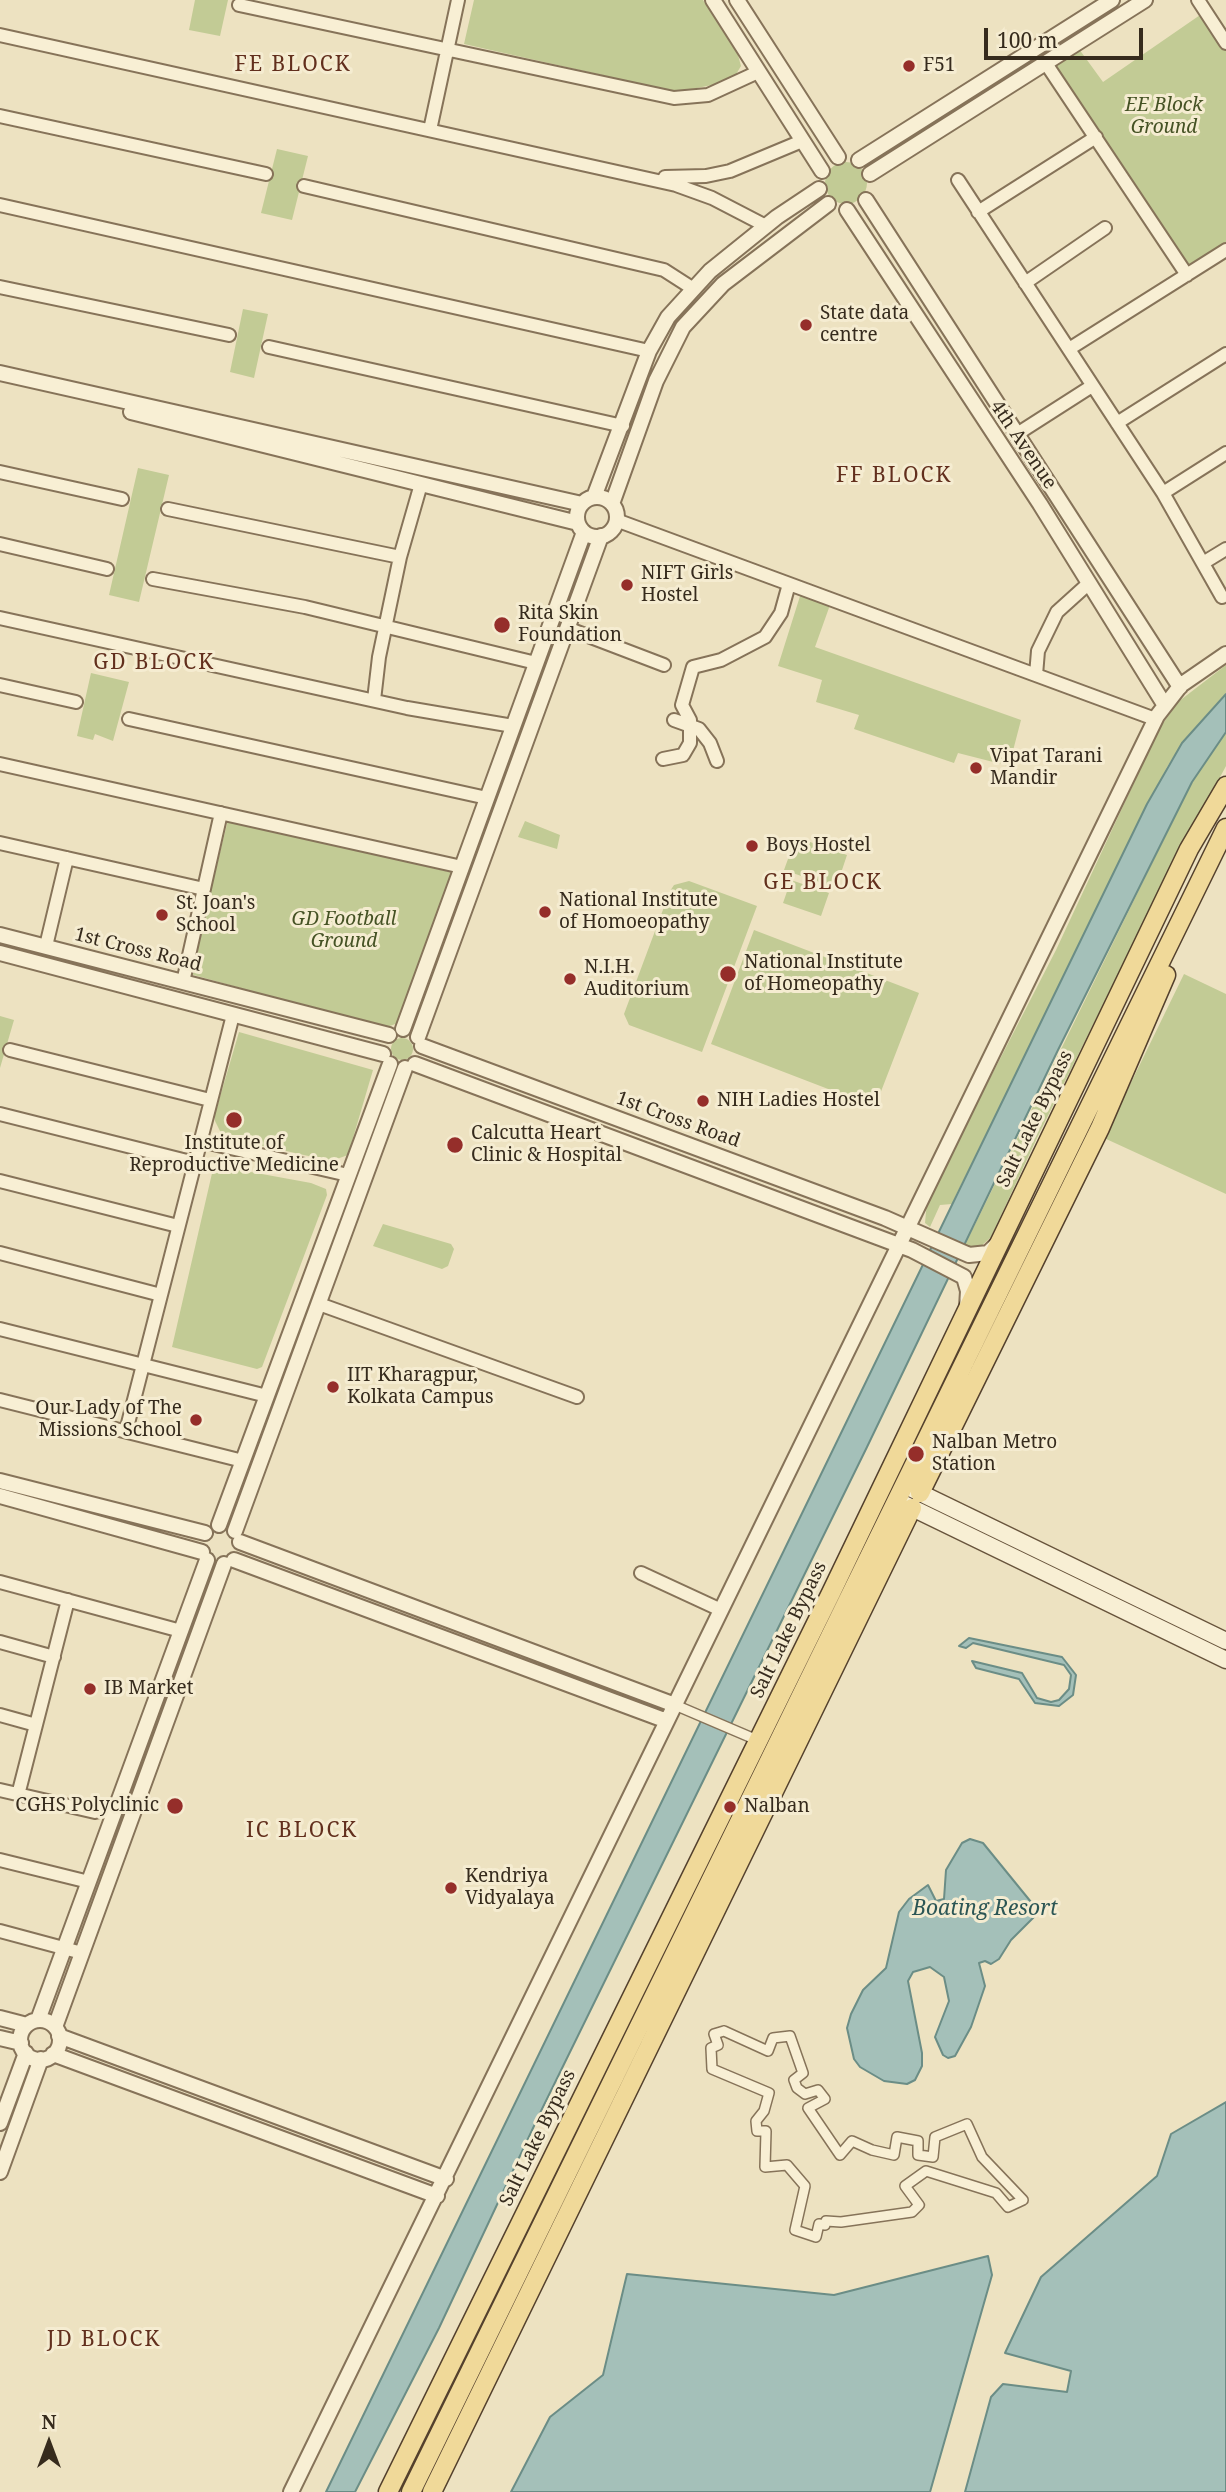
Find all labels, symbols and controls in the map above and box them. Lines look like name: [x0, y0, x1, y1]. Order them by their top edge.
scale bar: [988, 14, 1147, 58]
text: 100 m: [997, 26, 1058, 54]
district label: FE BLOCK: [236, 52, 350, 78]
place label: F51: [923, 55, 955, 77]
marker: F51: [901, 58, 917, 74]
park label: EE Block Ground: [1125, 95, 1203, 139]
place label: State data centre: [820, 303, 909, 347]
marker: State data centre: [798, 317, 814, 333]
street label: 4th Avenue: [985, 396, 1061, 494]
district label: FF BLOCK: [837, 463, 951, 489]
place label: NIFT Girls Hostel: [641, 563, 733, 607]
marker: NIFT Girls Hostel: [619, 577, 635, 593]
place label: Rita Skin Foundation: [518, 603, 622, 647]
marker: Rita Skin Foundation: [492, 615, 512, 635]
district label: GD BLOCK: [94, 650, 214, 676]
place label: Vipat Tarani Mandir: [990, 746, 1102, 790]
marker: Vipat Tarani Mandir: [968, 760, 984, 776]
place label: Boys Hostel: [766, 835, 871, 857]
marker: Boys Hostel: [744, 838, 760, 854]
district label: GE BLOCK: [764, 870, 882, 896]
place label: National Institute of Homoeopathy: [559, 890, 718, 934]
place label: St. Joan's School: [176, 893, 255, 937]
marker: National Institute of Homoeopathy: [537, 904, 553, 920]
marker: St. Joan's School: [154, 907, 170, 923]
park label: GD Football Ground: [292, 909, 396, 953]
street label: 1st Cross Road: [72, 923, 204, 977]
place label: National Institute of Homeopathy: [744, 952, 903, 996]
place label: N.I.H. Auditorium: [584, 957, 690, 1001]
marker: National Institute of Homeopathy: [718, 964, 738, 984]
marker: N.I.H. Auditorium: [562, 971, 578, 987]
street label: Salt Lake Bypass: [992, 1047, 1078, 1191]
street label: 1st Cross Road: [613, 1087, 743, 1153]
place label: NIH Ladies Hostel: [717, 1090, 880, 1112]
marker: NIH Ladies Hostel: [695, 1093, 711, 1109]
marker: Institute of Reproductive Medicine: [224, 1110, 244, 1130]
place label: Calcutta Heart Clinic & Hospital: [471, 1123, 622, 1167]
place label: Institute of Reproductive Medicine: [129, 1133, 339, 1177]
marker: Calcutta Heart Clinic & Hospital: [445, 1135, 465, 1155]
place label: IIT Kharagpur, Kolkata Campus: [347, 1365, 494, 1409]
marker: IIT Kharagpur, Kolkata Campus: [325, 1379, 341, 1395]
place label: Our Lady of The Missions School: [35, 1398, 182, 1442]
marker: Our Lady of The Missions School: [188, 1412, 204, 1428]
place label: Nalban Metro Station: [932, 1432, 1057, 1476]
marker: Nalban Metro Station: [906, 1444, 926, 1464]
street label: Salt Lake Bypass: [746, 1558, 832, 1702]
place label: IB Market: [104, 1678, 193, 1700]
marker: IB Market: [82, 1681, 98, 1697]
place label: CGHS Polyclinic: [15, 1795, 159, 1817]
marker: CGHS Polyclinic: [165, 1796, 185, 1816]
place label: Nalban: [744, 1796, 810, 1818]
marker: Nalban: [722, 1799, 738, 1815]
district label: IC BLOCK: [247, 1818, 357, 1844]
place label: Kendriya Vidyalaya: [465, 1866, 555, 1910]
marker: Kendriya Vidyalaya: [443, 1880, 459, 1896]
water label: Boating Resort: [912, 1896, 1058, 1922]
street label: Salt Lake Bypass: [495, 2066, 581, 2210]
district label: JD BLOCK: [48, 2327, 160, 2353]
north arrow: [14, 2408, 84, 2478]
text: N: [42, 2409, 56, 2435]

